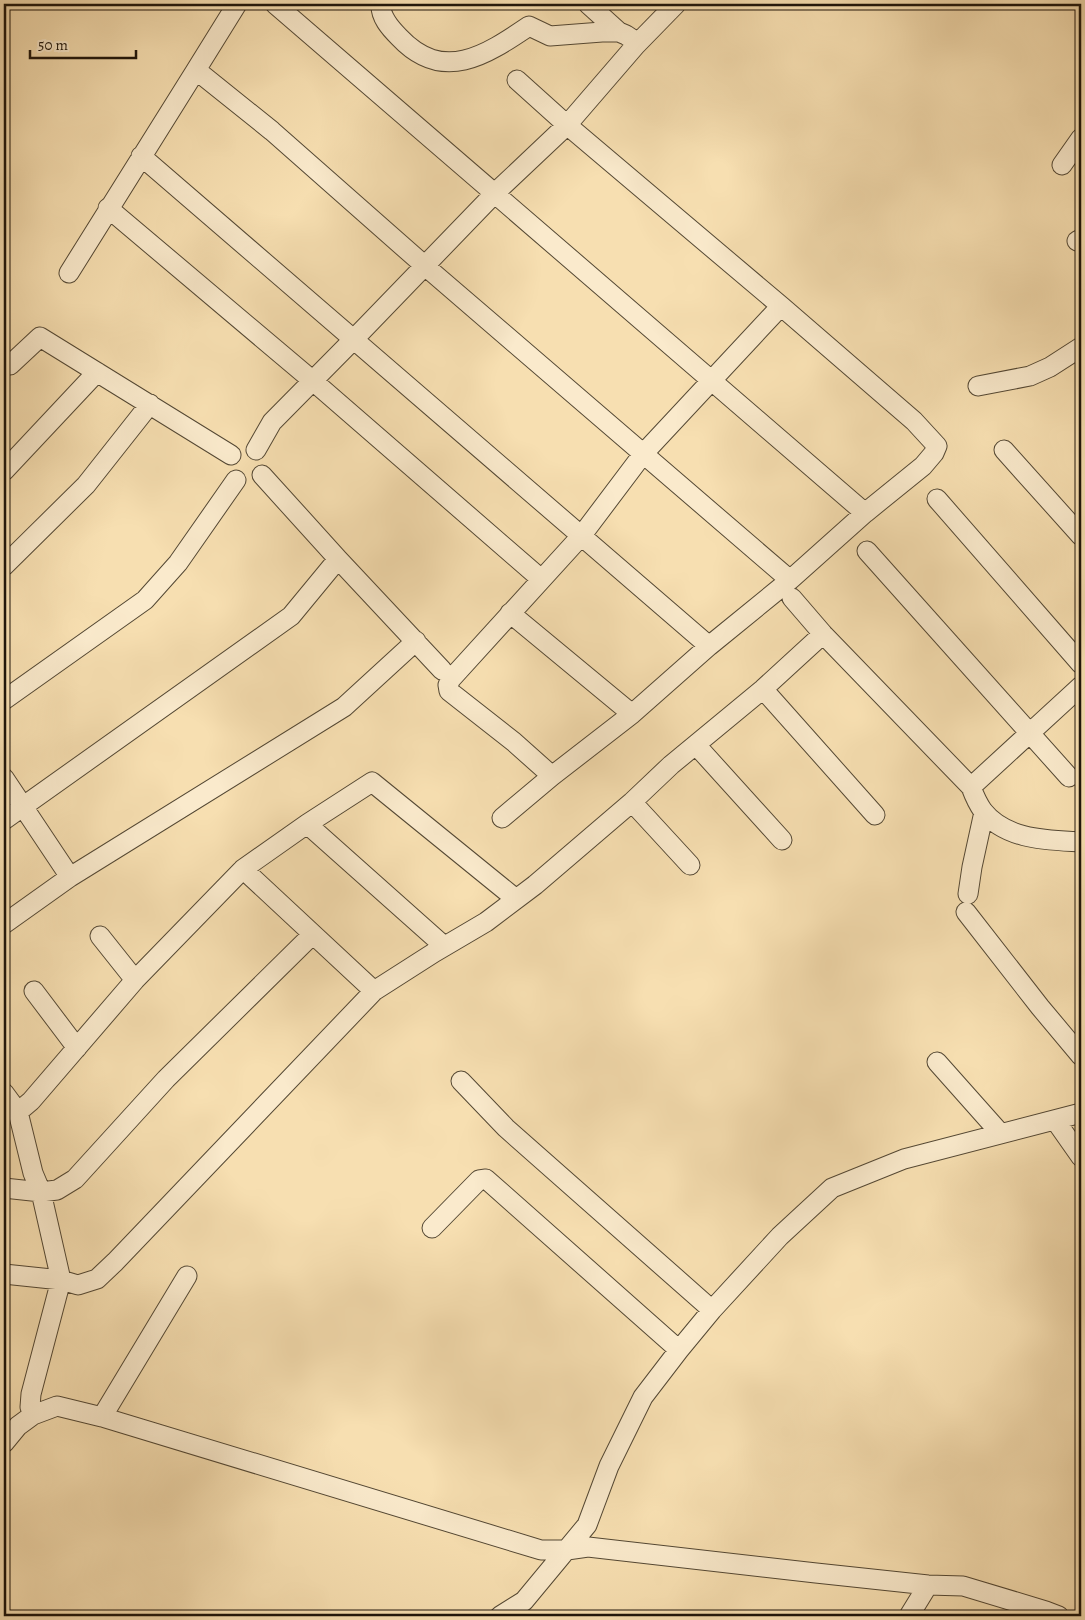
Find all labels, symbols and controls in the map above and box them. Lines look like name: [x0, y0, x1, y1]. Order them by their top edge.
scale bar: [30, 28, 136, 60]
text: 50 m: [38, 35, 68, 55]

